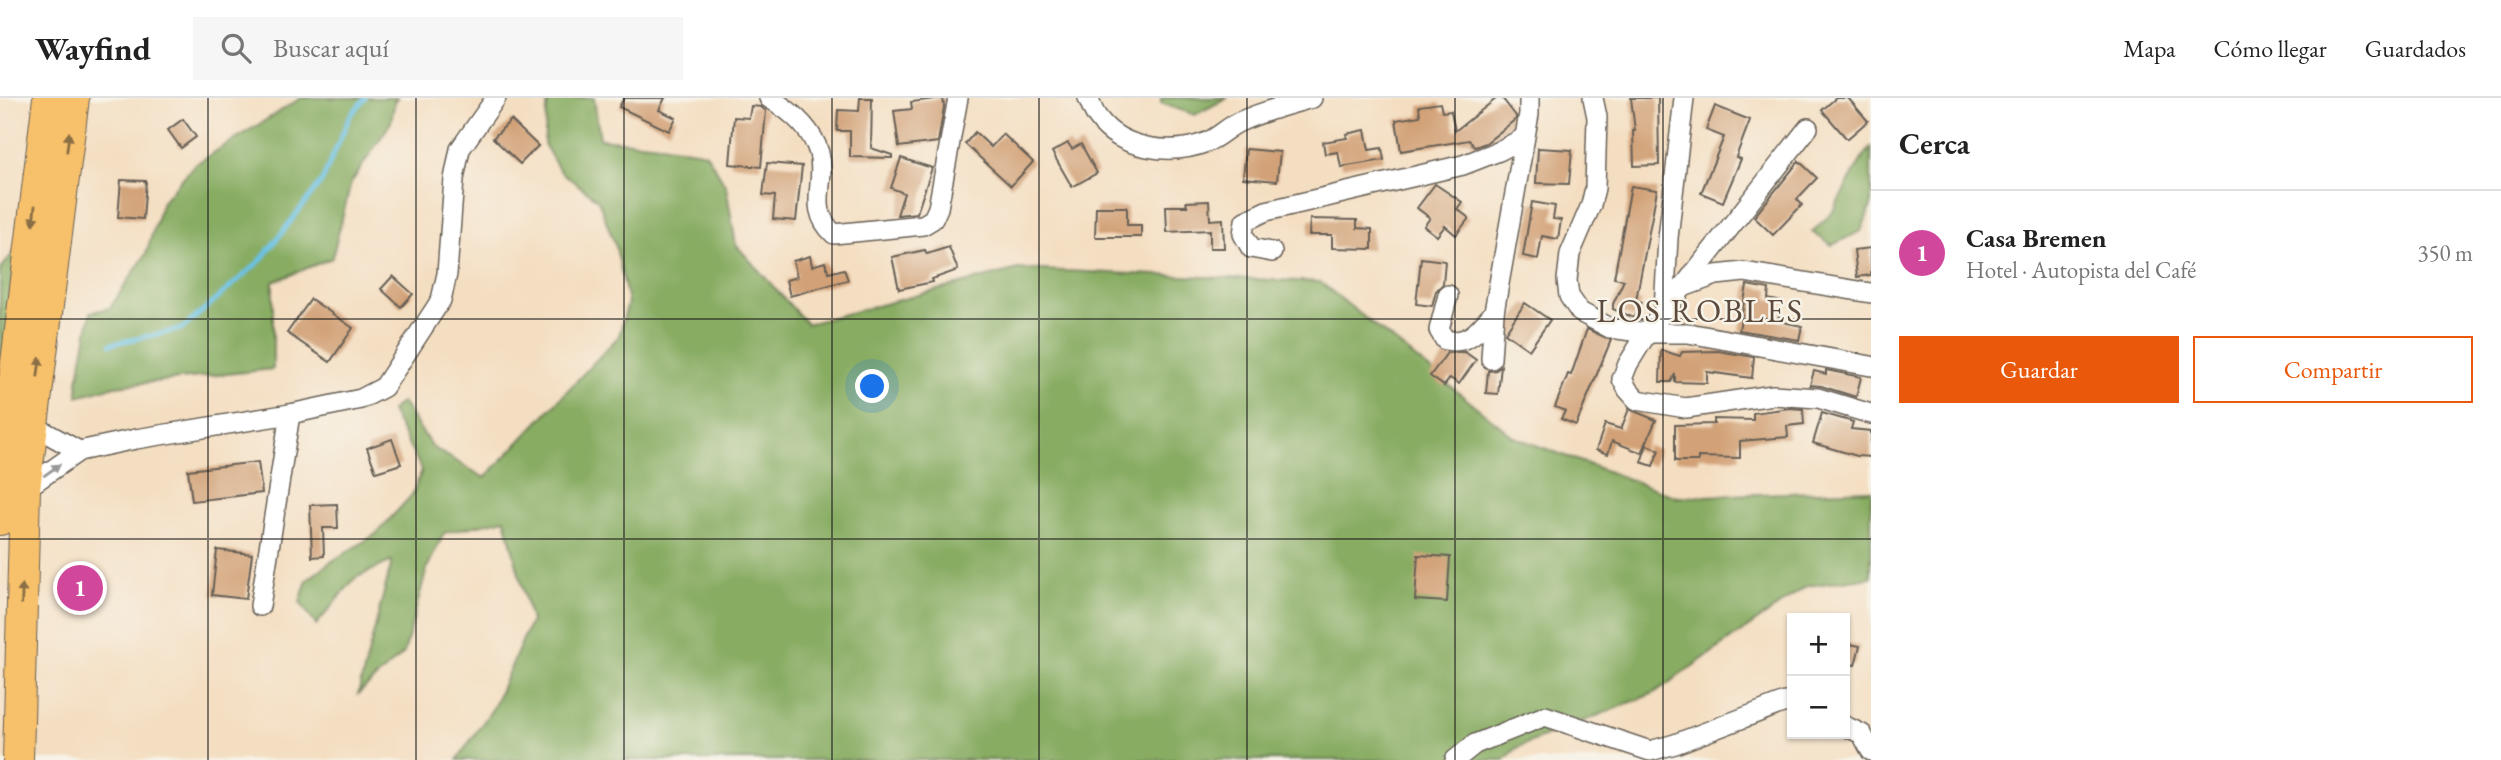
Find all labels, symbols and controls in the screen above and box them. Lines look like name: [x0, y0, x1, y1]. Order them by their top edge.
search box: [193, 17, 683, 80]
text: Wayfind: [35, 27, 151, 70]
icon: search: [217, 29, 255, 67]
text: Buscar aquí: [273, 31, 389, 65]
text: Mapa: [2123, 33, 2176, 64]
text: Cómo llegar: [2214, 33, 2327, 64]
text: Guardados: [2365, 33, 2466, 64]
text: Cerca: [1899, 124, 1970, 163]
one-way arrow: [63, 130, 74, 152]
one-way arrow: [29, 204, 40, 226]
text: Casa Bremen: [1966, 221, 2107, 255]
text: 1: [1916, 238, 1928, 268]
text: 350 m: [2417, 238, 2473, 268]
text: Hotel · Autopista del Café: [1966, 255, 2196, 285]
district label: LOS ROBLES: [1596, 289, 1804, 332]
button: Guardar: [1899, 336, 2179, 403]
button: Compartir: [2193, 336, 2473, 403]
one-way arrow: [34, 356, 45, 378]
your location: [855, 369, 889, 403]
one-way arrow: [43, 464, 61, 478]
pin: 1: [57, 562, 103, 614]
one-way arrow: [16, 583, 28, 605]
map controls: [1787, 613, 1850, 739]
button: +: [1787, 613, 1850, 676]
button: −: [1787, 676, 1850, 739]

